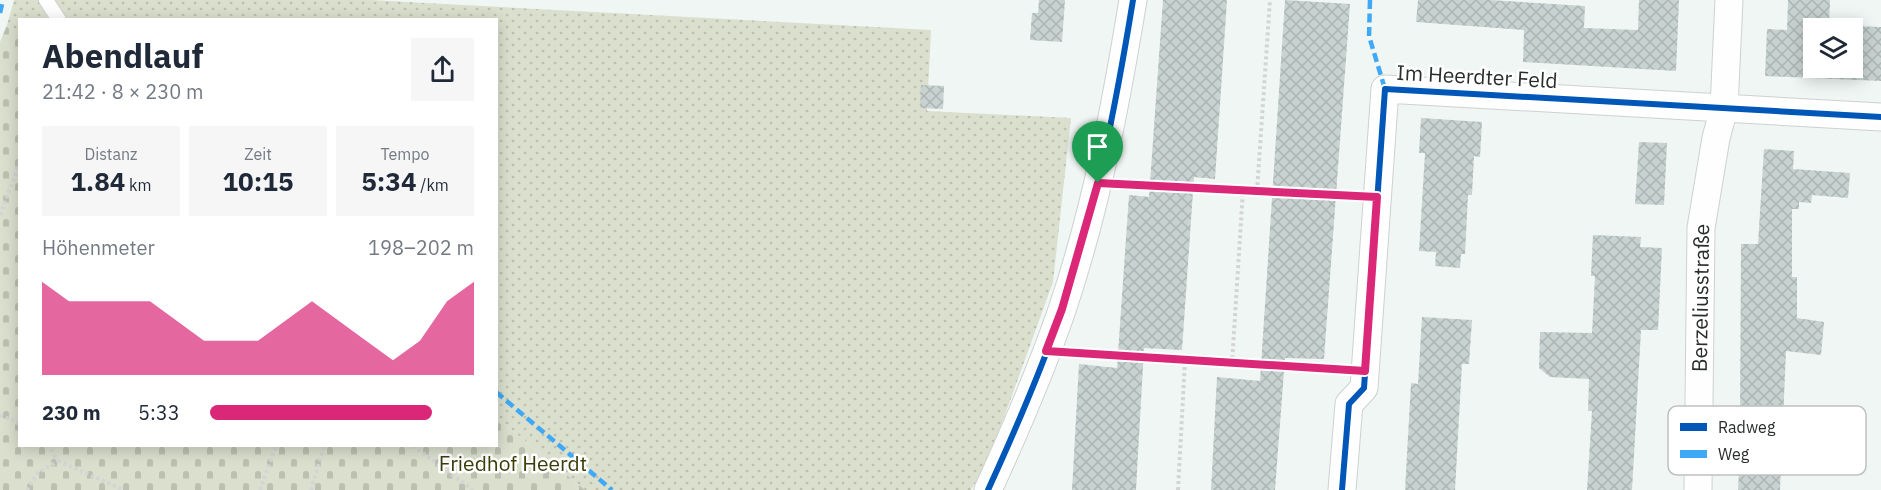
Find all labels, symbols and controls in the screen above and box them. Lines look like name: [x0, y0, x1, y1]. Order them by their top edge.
map controls: [1803, 18, 1863, 78]
button: layers: [1803, 18, 1863, 78]
text: Abendlauf: [42, 34, 203, 77]
button: share: [411, 38, 474, 101]
street label: Im Heerdter Feld: [1396, 58, 1558, 94]
text: 21:42 · 8 × 230 m: [42, 78, 203, 105]
pin: [1072, 121, 1123, 183]
icon: arrive: [1081, 130, 1114, 163]
text: Distanz: [84, 144, 138, 164]
text: Zeit: [244, 144, 272, 164]
text: Tempo: [380, 144, 430, 164]
text: 1.84: [70, 164, 125, 198]
text: 10:15: [223, 164, 293, 198]
text: 5:34: [361, 164, 417, 198]
text: km: [125, 175, 152, 195]
text: /km: [417, 175, 449, 195]
street label: Berzeliusstraße: [1685, 224, 1715, 372]
text: Höhenmeter: [42, 234, 155, 261]
text: 198–202 m: [368, 234, 474, 261]
text: 230 m: [42, 399, 101, 426]
text: 5:33: [138, 399, 180, 426]
legend: [1668, 406, 1866, 475]
text: Radweg: [1718, 417, 1776, 437]
text: Weg: [1718, 444, 1750, 464]
park label: Friedhof Heerdt: [439, 449, 587, 477]

